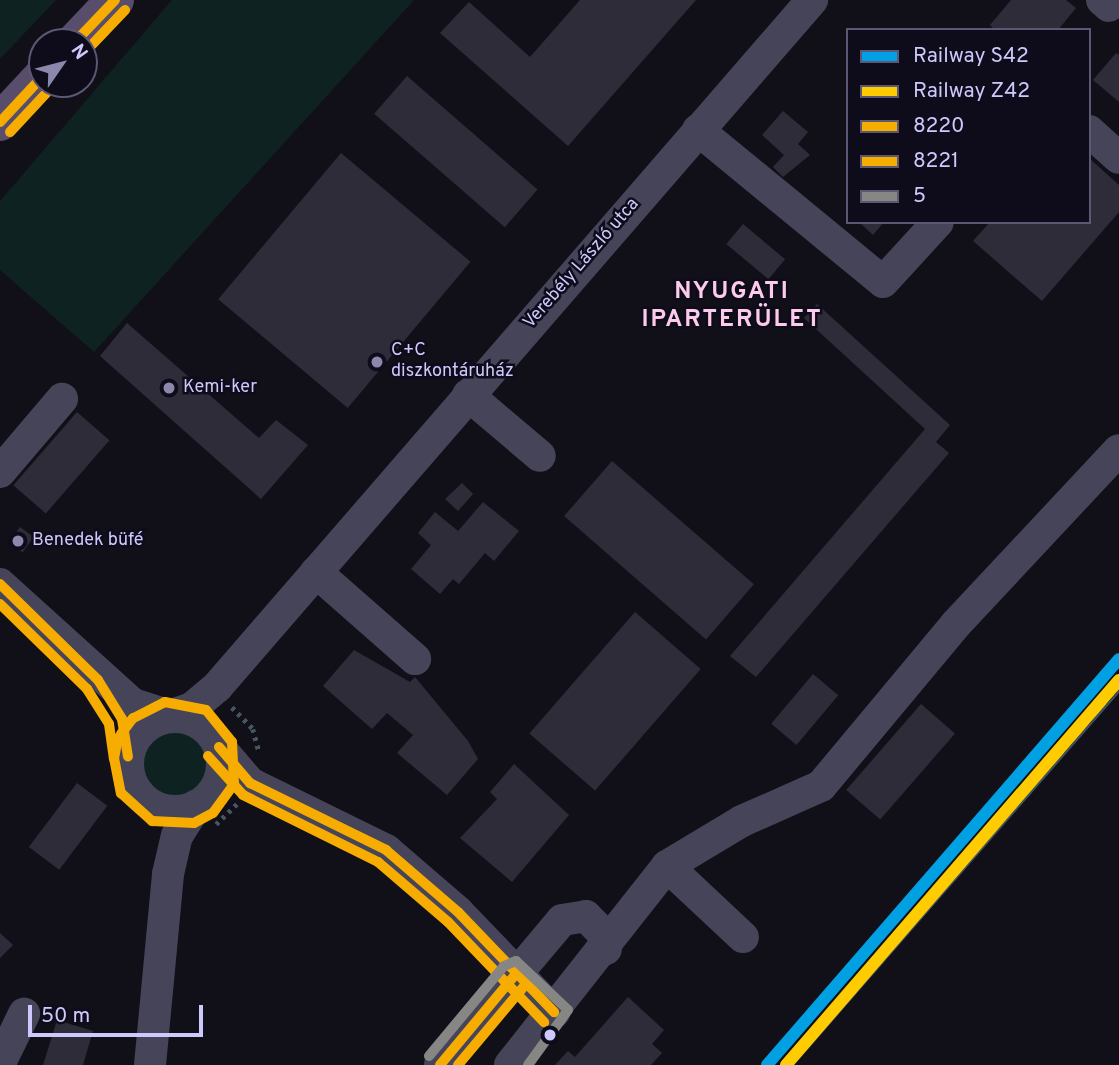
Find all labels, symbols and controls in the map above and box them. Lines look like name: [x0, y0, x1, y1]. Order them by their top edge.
north arrow: [28, 28, 98, 98]
legend: [846, 28, 1091, 224]
text: N: [65, 40, 92, 65]
text: Railway S42: [913, 43, 1029, 70]
text: Railway Z42: [913, 78, 1030, 105]
text: 8220: [913, 113, 965, 140]
text: 8221: [913, 148, 959, 175]
text: 5: [913, 183, 926, 210]
street label: Verebély László utca: [520, 194, 644, 334]
district label: NYUGATI IPARTERÜLET: [643, 279, 821, 335]
place label: C+C diszkontáruház: [391, 341, 514, 384]
marker: C+C diszkontáruház: [369, 354, 385, 370]
place label: Kemi-ker: [183, 377, 257, 399]
marker: Kemi-ker: [161, 380, 177, 396]
place label: Benedek büfé: [32, 530, 143, 552]
marker: Benedek büfé: [10, 533, 26, 549]
scale bar: [32, 992, 206, 1036]
text: 50 m: [41, 1003, 90, 1030]
unlabelled marker: [543, 1028, 557, 1042]

